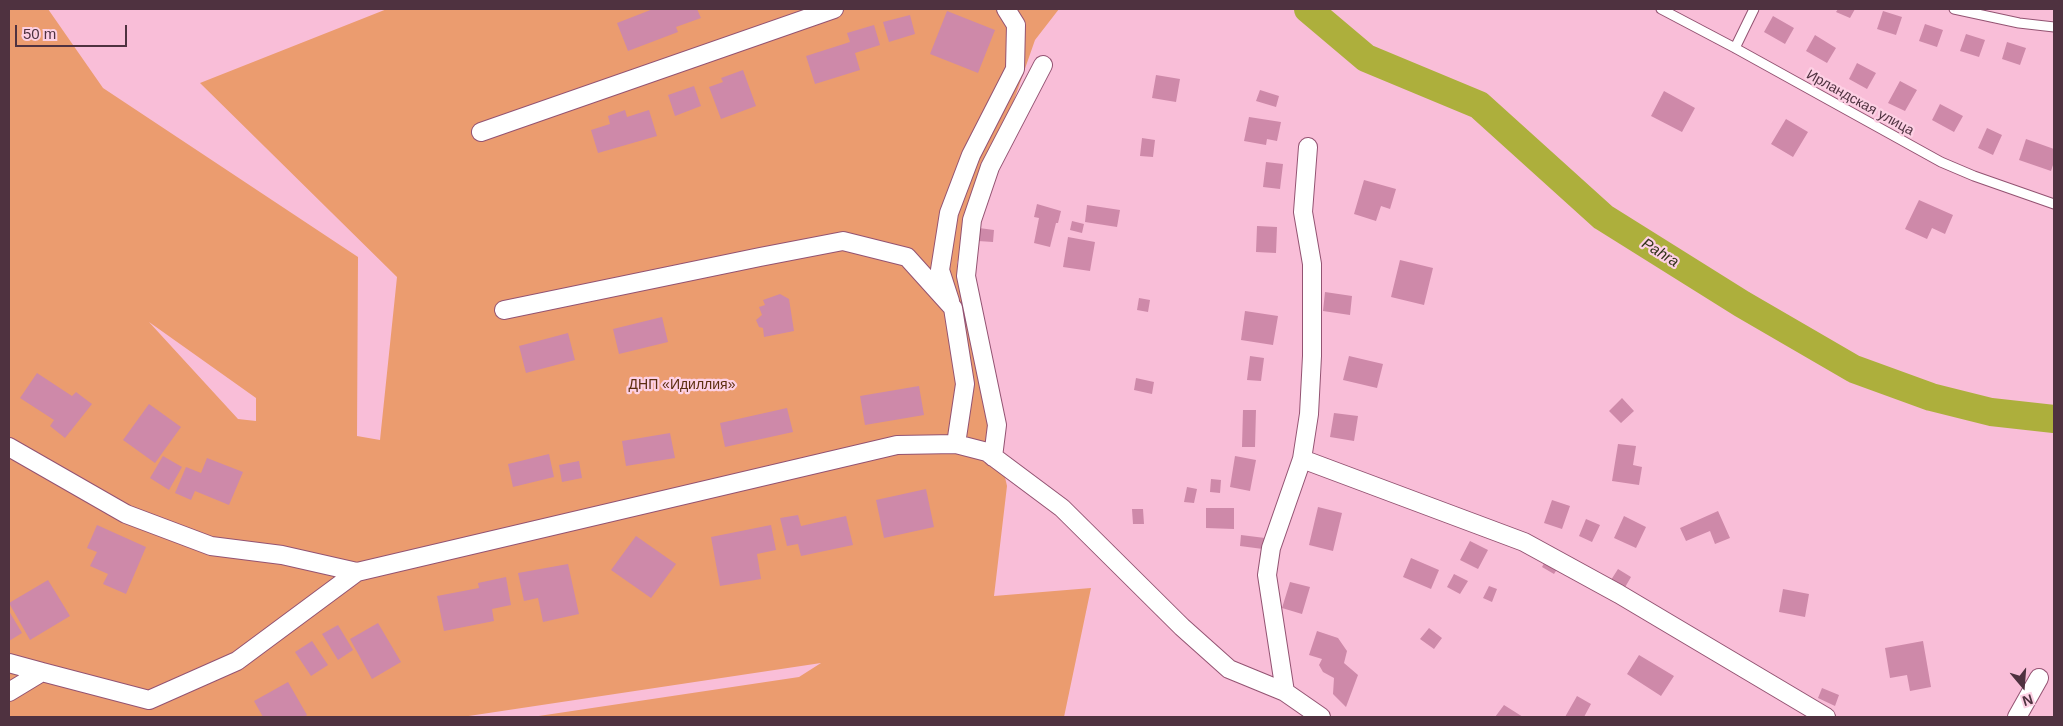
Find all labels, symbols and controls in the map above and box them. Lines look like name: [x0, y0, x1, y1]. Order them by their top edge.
scale bar: [18, 15, 130, 47]
text: 50 m: [23, 25, 56, 42]
street label: Ирландская улица: [1803, 66, 1917, 140]
water label: Pahra: [1638, 235, 1682, 271]
park label: ДНП «Идиллия»: [629, 377, 735, 393]
north arrow: [1998, 661, 2048, 711]
text: N: [2020, 691, 2035, 709]

